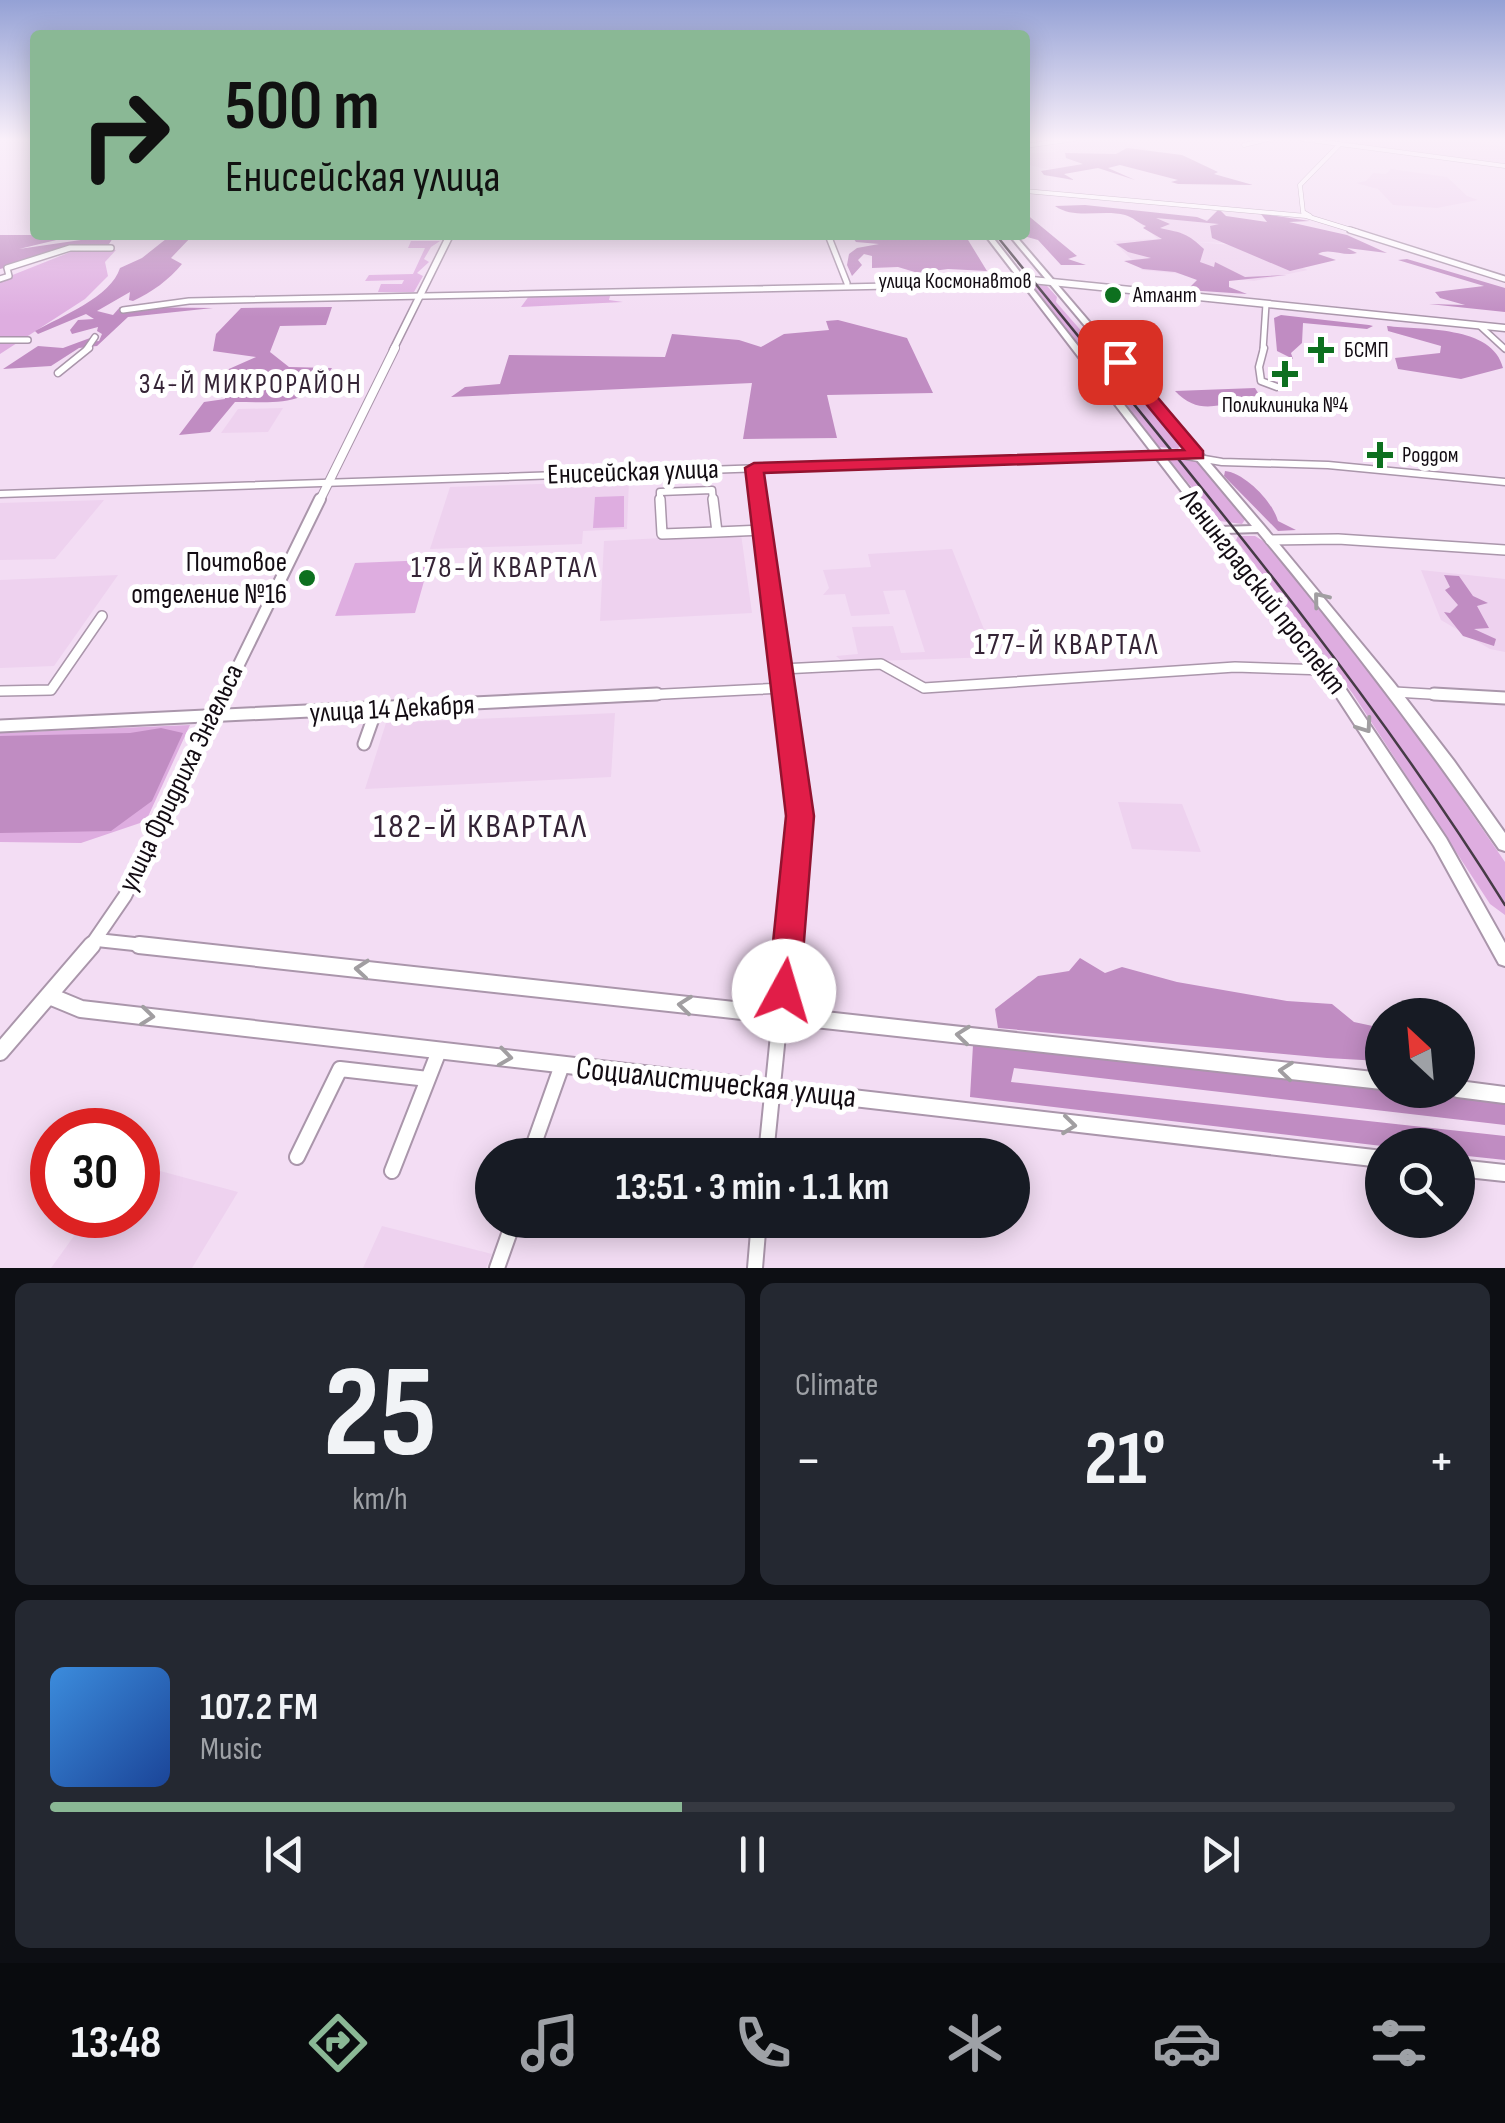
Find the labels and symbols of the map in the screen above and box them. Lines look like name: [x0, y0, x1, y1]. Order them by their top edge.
street label: улица Космонавтов: [878, 268, 1032, 295]
place label: Атлант: [1132, 282, 1197, 309]
marker: Атлант: [1102, 284, 1124, 306]
pin: [1078, 320, 1163, 405]
marker: БСМП: [1308, 337, 1334, 363]
place label: БСМП: [1344, 337, 1389, 364]
marker: Поликлиника №4: [1272, 361, 1298, 387]
district label: 34-Й МИКРОРАЙОН: [139, 368, 363, 401]
place label: Поликлиника №4: [1222, 392, 1348, 419]
marker: Роддом: [1367, 442, 1393, 468]
place label: Роддом: [1402, 442, 1459, 469]
street label: Енисейская улица: [547, 453, 719, 491]
street label: Ленинградский проспект: [1172, 482, 1353, 701]
place label: Почтовое отделение №16: [131, 546, 287, 611]
district label: 178-Й КВАРТАЛ: [411, 550, 599, 586]
marker: Почтовое отделение №16: [296, 567, 318, 589]
one-way arrow: [1314, 592, 1332, 610]
district label: 177-Й КВАРТАЛ: [974, 627, 1160, 663]
street label: улица Фридриха Энгельса: [112, 659, 250, 897]
street label: улица 14 Декабря: [309, 688, 475, 730]
one-way arrow: [1353, 715, 1371, 734]
district label: 182-Й КВАРТАЛ: [373, 805, 589, 848]
position arrow: [732, 939, 836, 1043]
one-way arrow: [353, 959, 369, 981]
one-way arrow: [676, 995, 692, 1016]
north arrow: [1365, 998, 1475, 1108]
one-way arrow: [140, 1005, 156, 1026]
one-way arrow: [954, 1025, 970, 1046]
one-way arrow: [496, 1046, 513, 1067]
street label: Социалистическая улица: [574, 1049, 858, 1117]
one-way arrow: [1277, 1060, 1293, 1082]
speed limit sign: 30: [30, 1108, 160, 1238]
one-way arrow: [1062, 1114, 1078, 1135]

